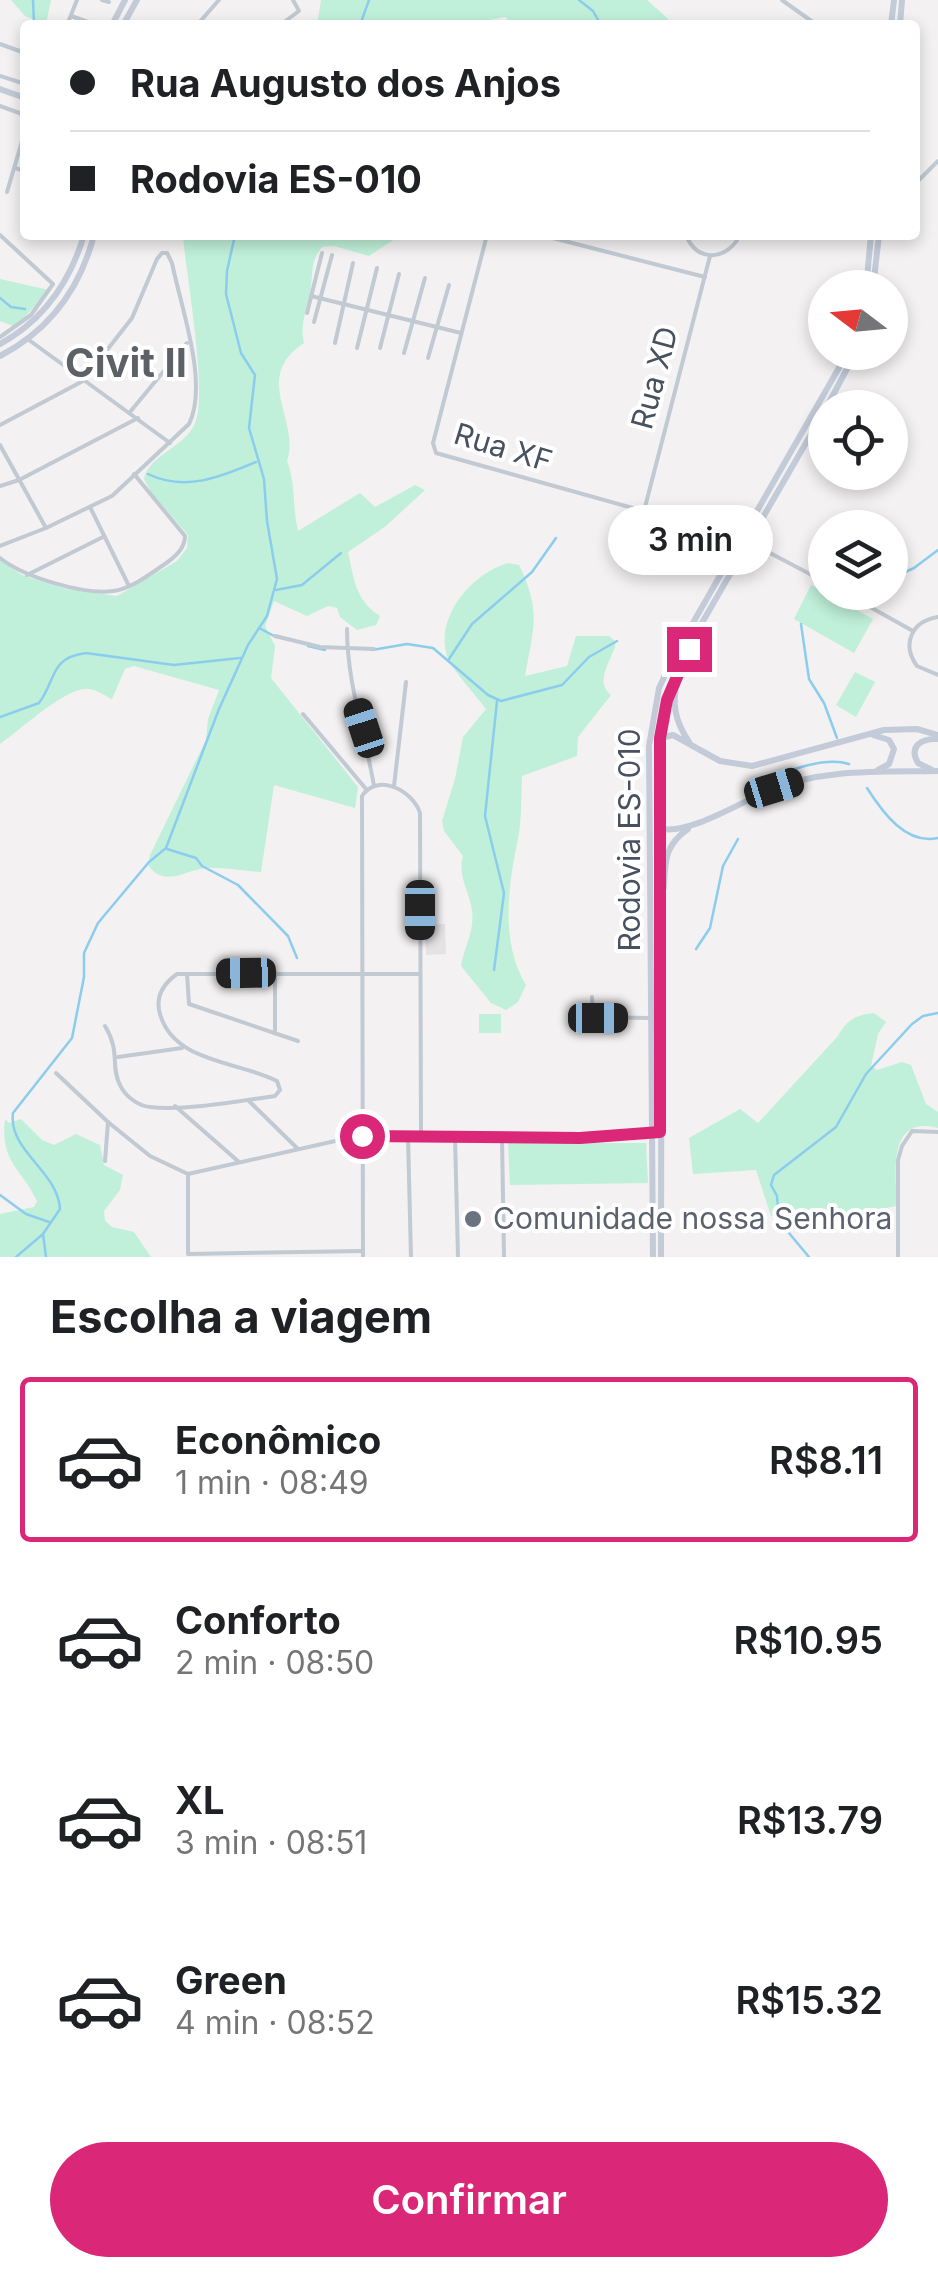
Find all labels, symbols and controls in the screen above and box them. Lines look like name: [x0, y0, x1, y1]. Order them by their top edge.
text: Rua Augusto dos Anjos: [130, 60, 561, 106]
text: Rodovia ES-010: [130, 156, 422, 202]
north arrow: [808, 270, 908, 370]
map controls: [808, 270, 908, 610]
street label: Rua XD: [623, 323, 685, 433]
district label: Civit II: [65, 338, 187, 387]
button: locate: [808, 390, 908, 490]
street label: Rua XF: [450, 415, 557, 479]
callout: 3 min: [606, 504, 772, 574]
button: layers: [808, 510, 908, 610]
text: 3 min: [648, 520, 733, 559]
route end: [667, 627, 712, 672]
car: [340, 695, 388, 761]
street label: Rodovia ES-010: [611, 728, 647, 952]
car: [741, 765, 807, 811]
car: [405, 880, 435, 940]
car: [216, 957, 276, 989]
car: [568, 1003, 628, 1033]
route start: [340, 1114, 385, 1159]
place label: Comunidade nossa Senhora: [493, 1200, 892, 1236]
marker: Comunidade nossa Senhora: [462, 1208, 484, 1230]
text: Escolha a viagem: [50, 1289, 432, 1344]
icon: car: [55, 1415, 145, 1505]
text: Econômico: [175, 1417, 381, 1463]
text: R$8.11: [769, 1437, 883, 1483]
text: 1 min · 08:49: [175, 1463, 369, 1502]
icon: car: [55, 1595, 145, 1685]
text: Conforto: [175, 1597, 341, 1643]
text: R$10.95: [734, 1617, 883, 1663]
text: 2 min · 08:50: [175, 1643, 374, 1682]
icon: car: [55, 1775, 145, 1865]
text: XL: [175, 1777, 225, 1823]
text: R$13.79: [737, 1797, 883, 1843]
text: 3 min · 08:51: [175, 1823, 367, 1862]
icon: car: [55, 1955, 145, 2045]
text: Green: [175, 1957, 287, 2003]
text: R$15.32: [735, 1977, 883, 2023]
text: 4 min · 08:52: [175, 2003, 375, 2042]
button: Confirmar: [50, 2142, 888, 2257]

